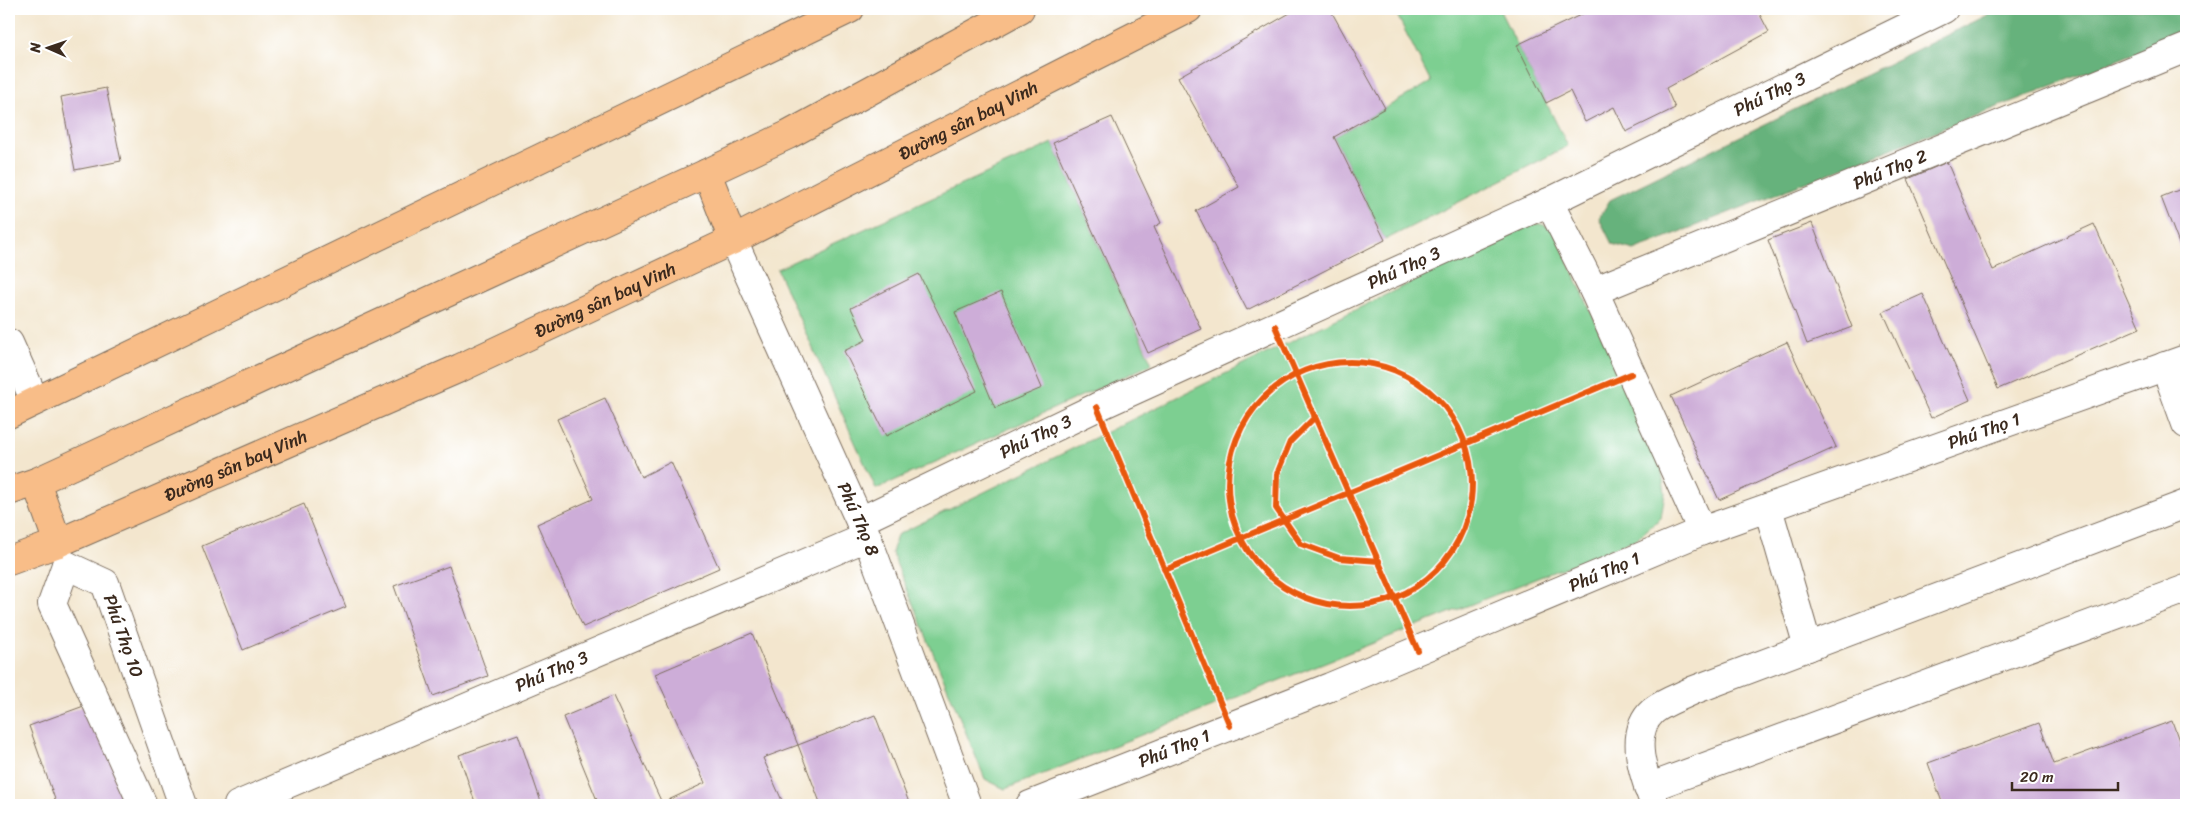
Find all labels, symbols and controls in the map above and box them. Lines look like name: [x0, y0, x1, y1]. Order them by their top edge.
north arrow: [22, 22, 72, 72]
text: N: [23, 42, 48, 54]
street label: Phú Thọ 3: [1728, 63, 1812, 126]
street label: Đường sân bay Vinh: [893, 72, 1044, 170]
street label: Phú Thọ 2: [1848, 140, 1932, 199]
street label: Phú Thọ 3: [1362, 237, 1446, 298]
street label: Đường sân bay Vinh: [529, 253, 681, 347]
street label: Phú Thọ 1: [1943, 403, 2025, 458]
street label: Phú Thọ 3: [994, 405, 1078, 468]
street label: Đường sân bay Vinh: [159, 420, 312, 511]
street label: Phú Thọ 8: [828, 477, 889, 561]
street label: Phú Thọ 1: [1564, 542, 1646, 601]
street label: Phú Thọ 10: [94, 590, 153, 682]
street label: Phú Thọ 3: [510, 641, 594, 701]
street label: Phú Thọ 1: [1133, 719, 1215, 777]
scale bar: [2012, 759, 2119, 791]
text: 20 m: [2020, 764, 2054, 790]

